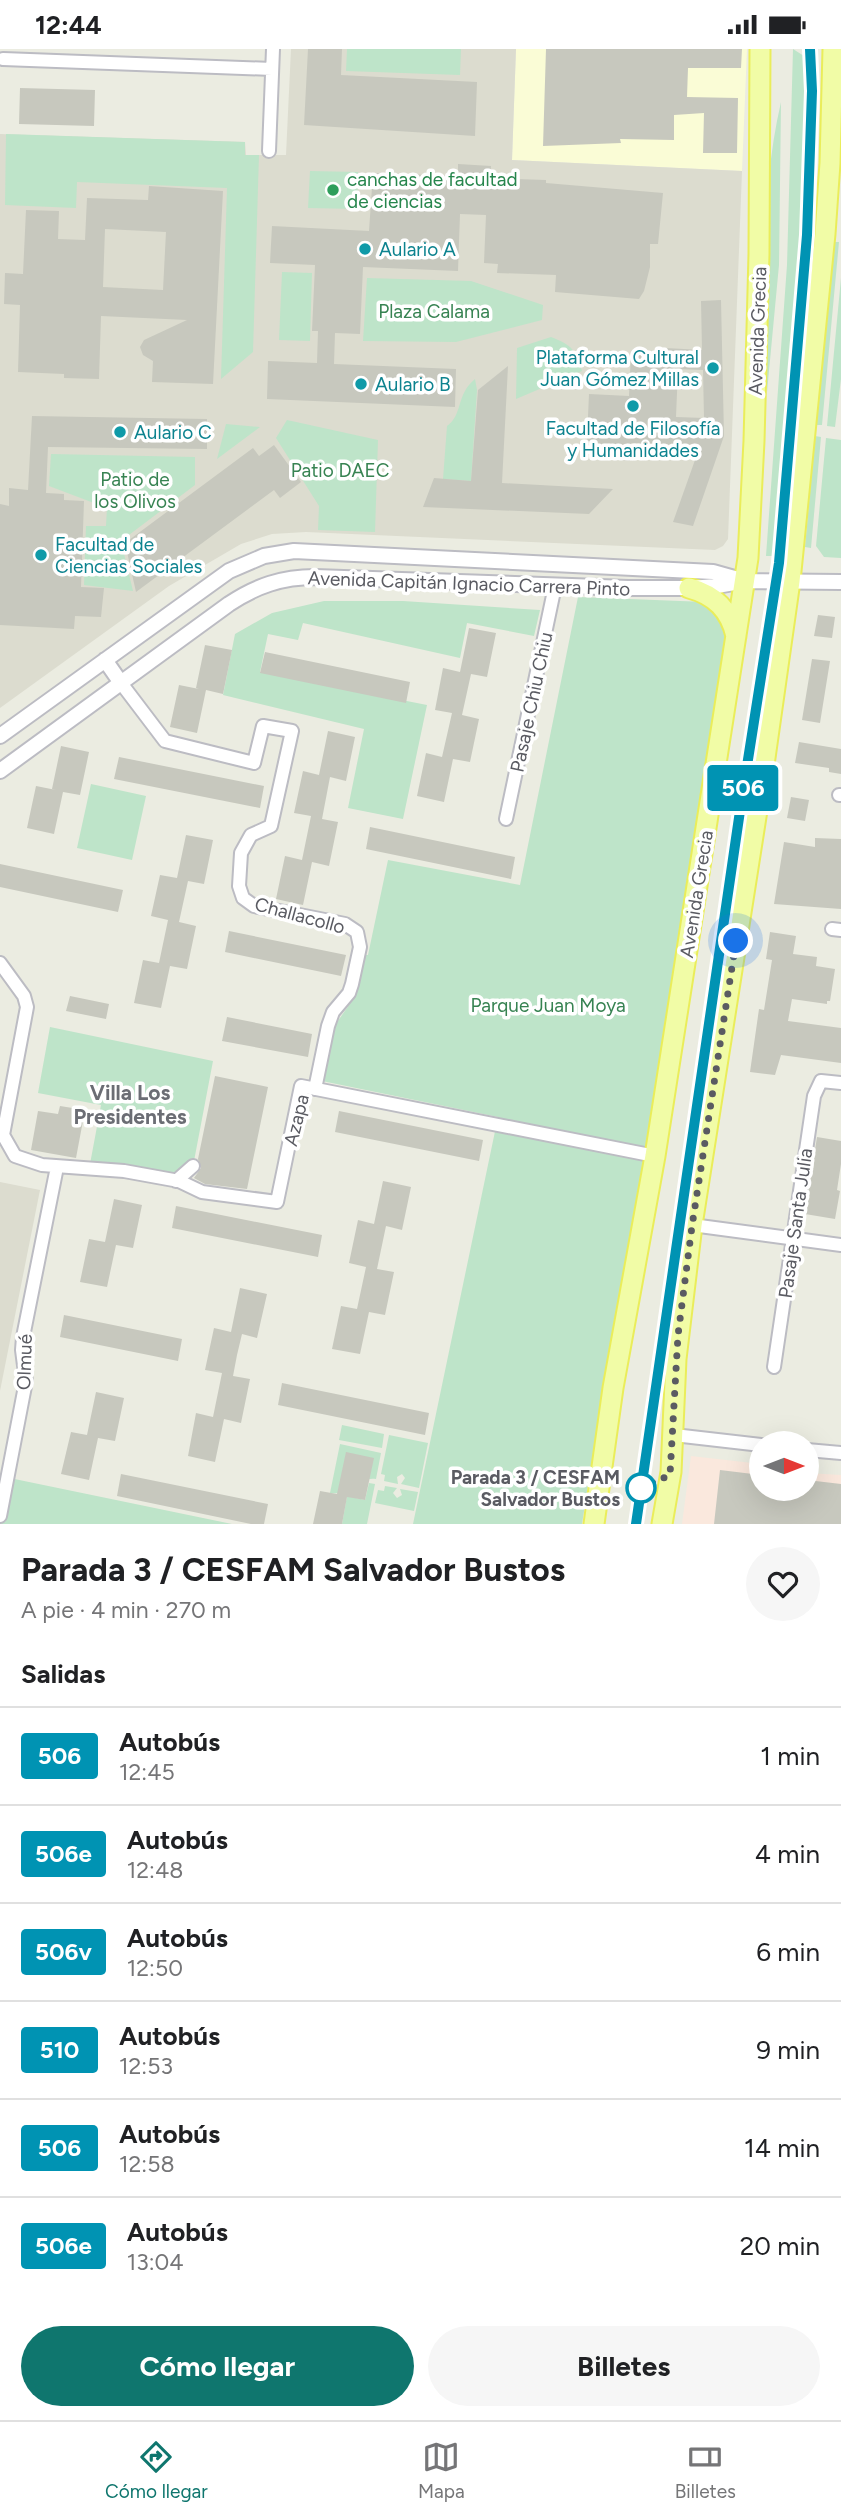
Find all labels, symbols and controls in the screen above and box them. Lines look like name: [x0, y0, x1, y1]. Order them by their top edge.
text: 12:44: [35, 9, 102, 41]
place label: canchas de facultad de ciencias: [347, 168, 518, 213]
marker: canchas de facultad de ciencias: [325, 182, 341, 198]
place label: Aulario A: [379, 238, 456, 261]
marker: Aulario A: [357, 241, 373, 257]
street label: Avenida Grecia: [744, 266, 771, 396]
park label: Plaza Calama: [378, 300, 490, 323]
place label: Plataforma Cultural Juan Gómez Millas: [536, 346, 699, 391]
marker: Plataforma Cultural Juan Gómez Millas: [705, 360, 721, 376]
place label: Aulario B: [375, 373, 451, 396]
marker: Aulario B: [353, 376, 369, 392]
marker: Facultad de Filosofía y Humanidades: [625, 398, 641, 414]
place label: Facultad de Filosofía y Humanidades: [546, 417, 720, 462]
place label: Aulario C: [134, 421, 212, 444]
marker: Aulario C: [112, 424, 128, 440]
park label: Patio DAEC: [291, 459, 390, 482]
park label: Patio de los Olivos: [94, 468, 176, 513]
place label: Facultad de Ciencias Sociales: [55, 533, 203, 578]
marker: Facultad de Ciencias Sociales: [33, 547, 49, 563]
street label: Avenida Capitán Ignacio Carrera Pinto: [307, 566, 631, 601]
street label: Pasaje Chiu Chiu: [505, 630, 558, 774]
line badge: 506: [703, 765, 783, 811]
text: 506: [721, 773, 765, 802]
street label: Avenida Grecia: [675, 829, 718, 959]
street label: Challacollo: [252, 892, 348, 939]
your location: [718, 923, 753, 958]
park label: Parque Juan Moya: [470, 994, 626, 1017]
district label: Villa Los Presidentes: [73, 1080, 187, 1129]
street label: Azapa: [279, 1092, 314, 1149]
street label: Pasaje Santa Julia: [774, 1147, 817, 1300]
street label: Olmué: [12, 1334, 37, 1390]
north arrow: [749, 1431, 819, 1501]
map controls: [749, 1431, 819, 1501]
place label: Parada 3 / CESFAM Salvador Bustos: [451, 1466, 620, 1511]
marker: Parada 3 / CESFAM Salvador Bustos: [626, 1473, 656, 1503]
button: heart: [746, 1547, 820, 1621]
text: Parada 3 / CESFAM Salvador Bustos: [21, 1550, 565, 1589]
text: A pie · 4 min · 270 m: [21, 1596, 231, 1624]
text: Salidas: [21, 1658, 105, 1690]
text: Autobús: [119, 1726, 220, 1758]
text: 1 min: [760, 1740, 820, 1772]
text: 506: [38, 1741, 81, 1770]
text: 12:45: [119, 1758, 175, 1786]
text: Autobús: [127, 1824, 228, 1856]
text: 4 min: [755, 1838, 820, 1870]
text: 506e: [35, 1839, 92, 1868]
text: 12:48: [127, 1856, 183, 1884]
text: Autobús: [127, 1922, 228, 1954]
text: 6 min: [756, 1936, 820, 1968]
text: 506v: [35, 1937, 92, 1966]
text: 12:50: [127, 1954, 183, 1982]
text: Autobús: [119, 2020, 220, 2052]
text: 9 min: [756, 2034, 820, 2066]
text: 510: [40, 2035, 79, 2064]
text: 12:53: [119, 2052, 173, 2080]
text: Autobús: [119, 2118, 220, 2150]
text: 14 min: [744, 2132, 820, 2164]
text: 506: [38, 2133, 81, 2162]
text: 12:58: [119, 2150, 175, 2178]
text: Autobús: [127, 2216, 228, 2248]
text: 20 min: [740, 2230, 820, 2262]
text: 506e: [35, 2231, 92, 2260]
text: 13:04: [127, 2248, 184, 2276]
button: Cómo llegar: [21, 2326, 414, 2406]
button: Billetes: [428, 2326, 820, 2406]
tab: Cómo llegar: [105, 2438, 208, 2503]
tab: Mapa: [418, 2438, 465, 2503]
tab: Billetes: [675, 2438, 736, 2503]

